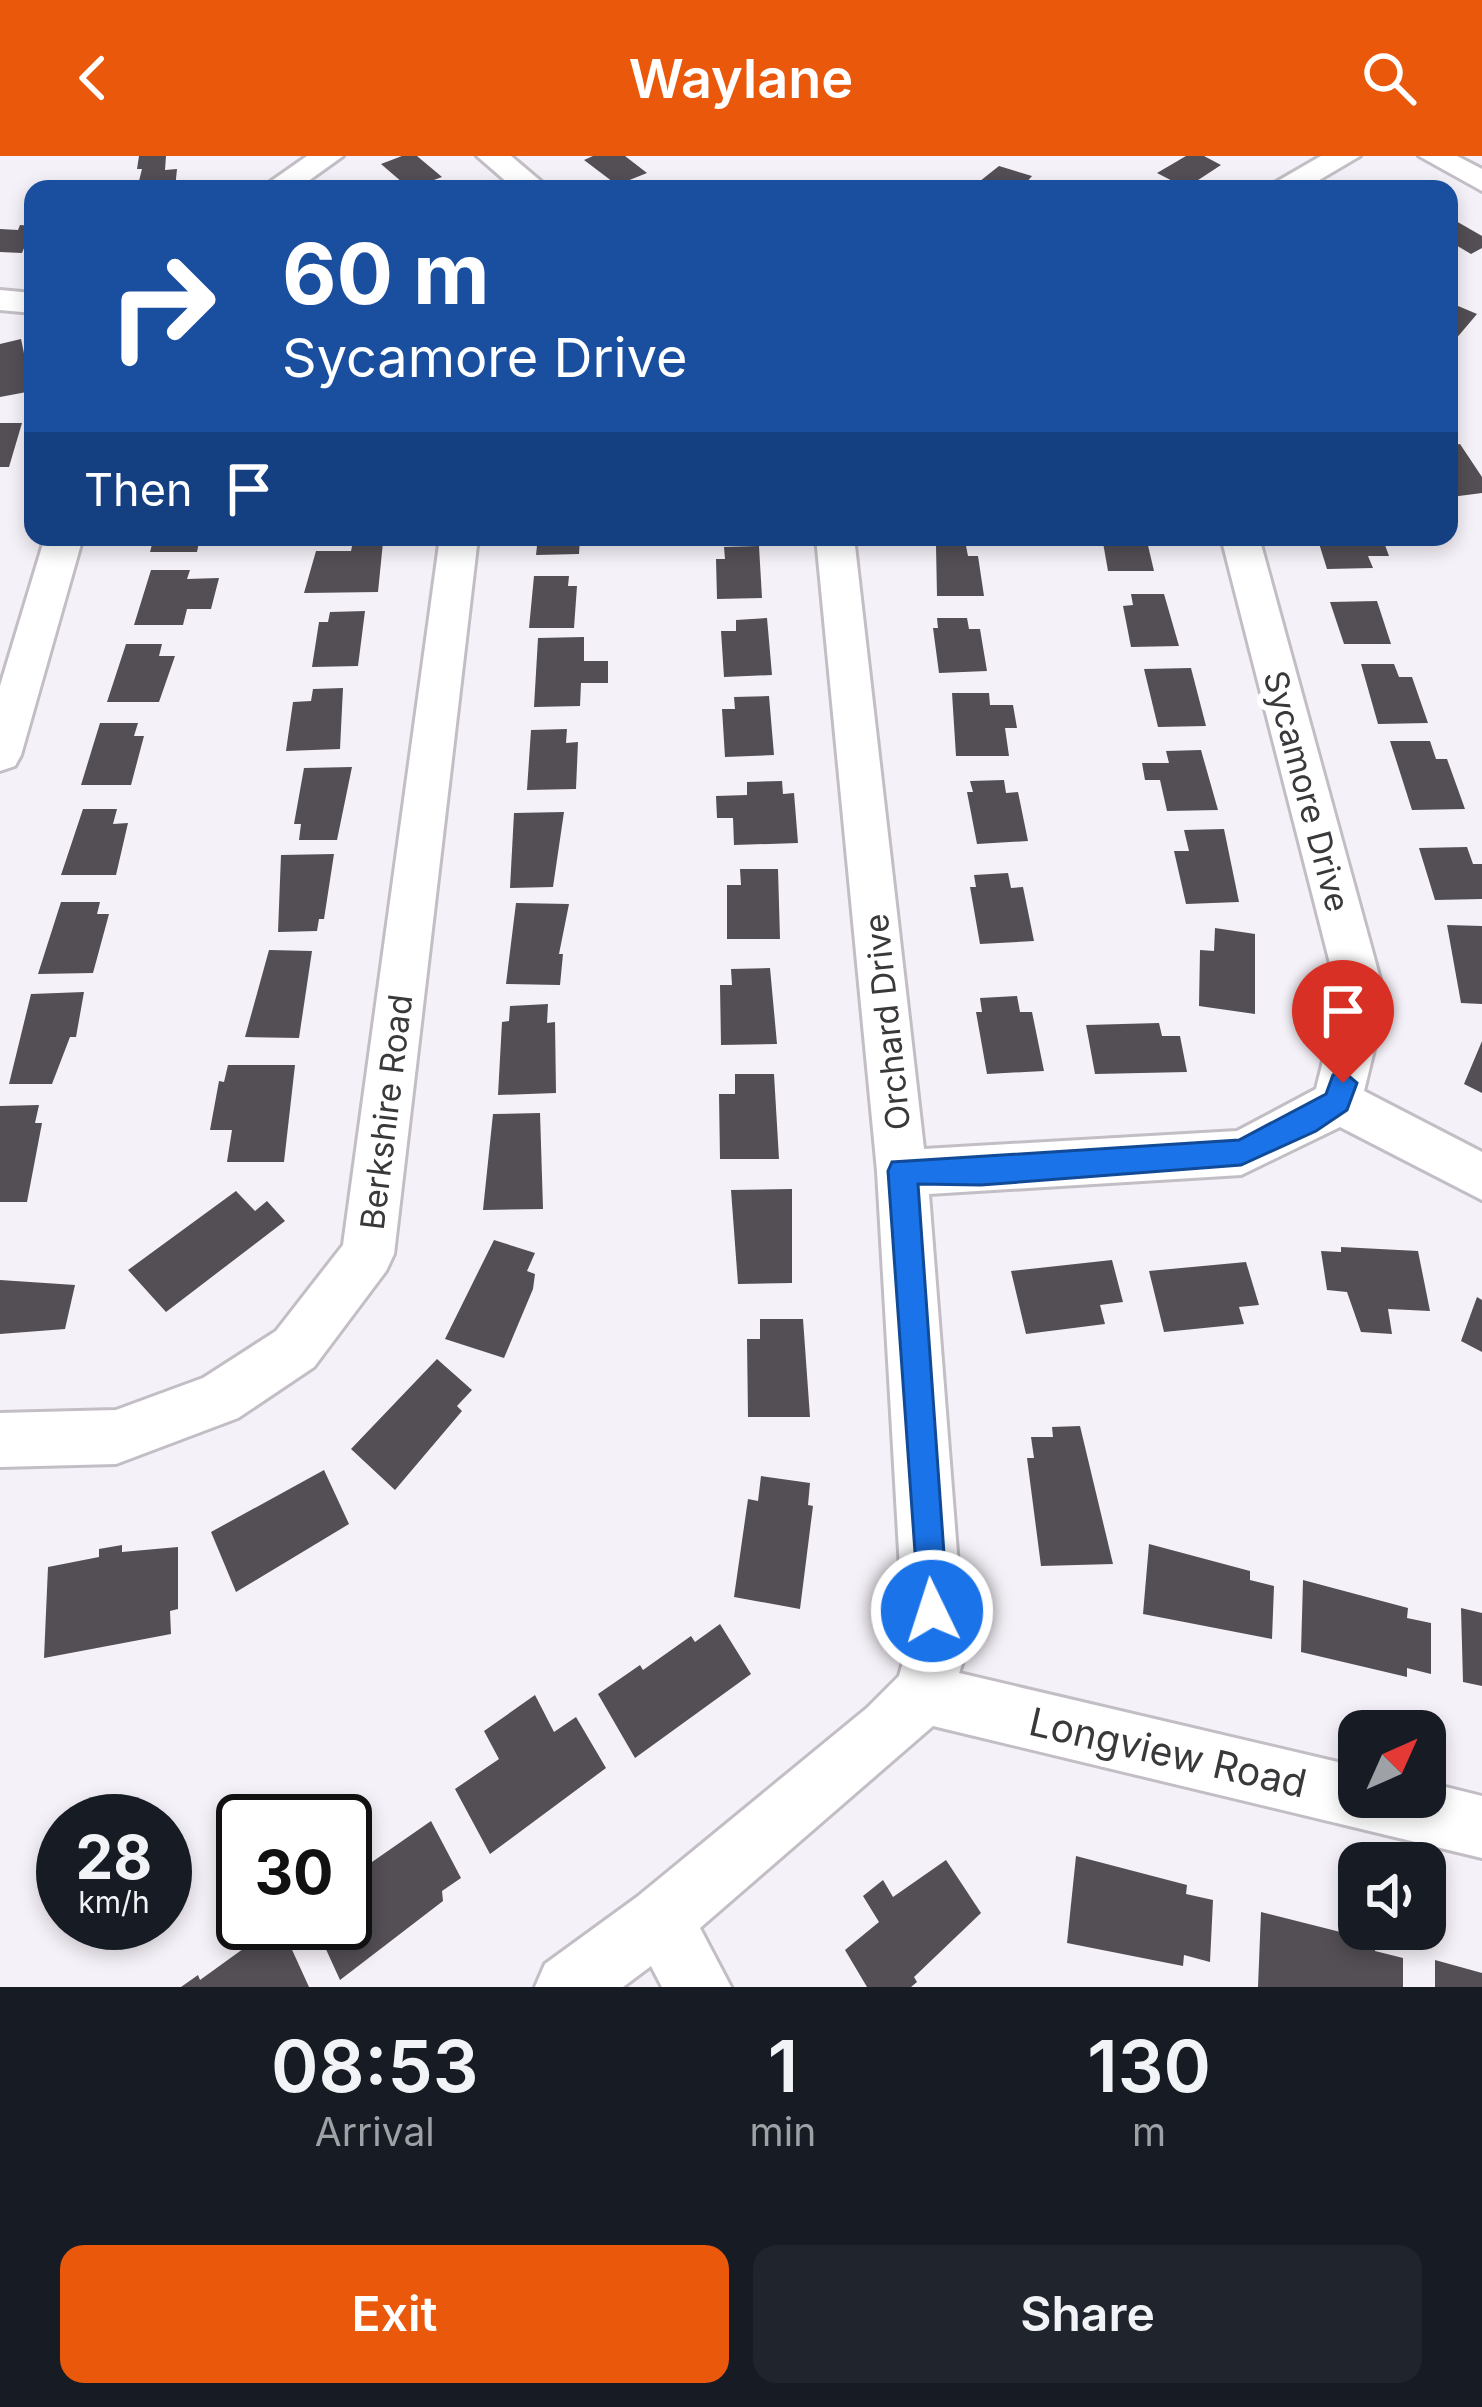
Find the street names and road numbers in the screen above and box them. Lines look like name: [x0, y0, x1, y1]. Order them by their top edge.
street label: Sycamore Drive: [1256, 666, 1358, 916]
street label: Orchard Drive: [856, 912, 918, 1132]
street label: Berkshire Road: [352, 992, 420, 1232]
street label: Longview Road: [1025, 1697, 1311, 1807]

